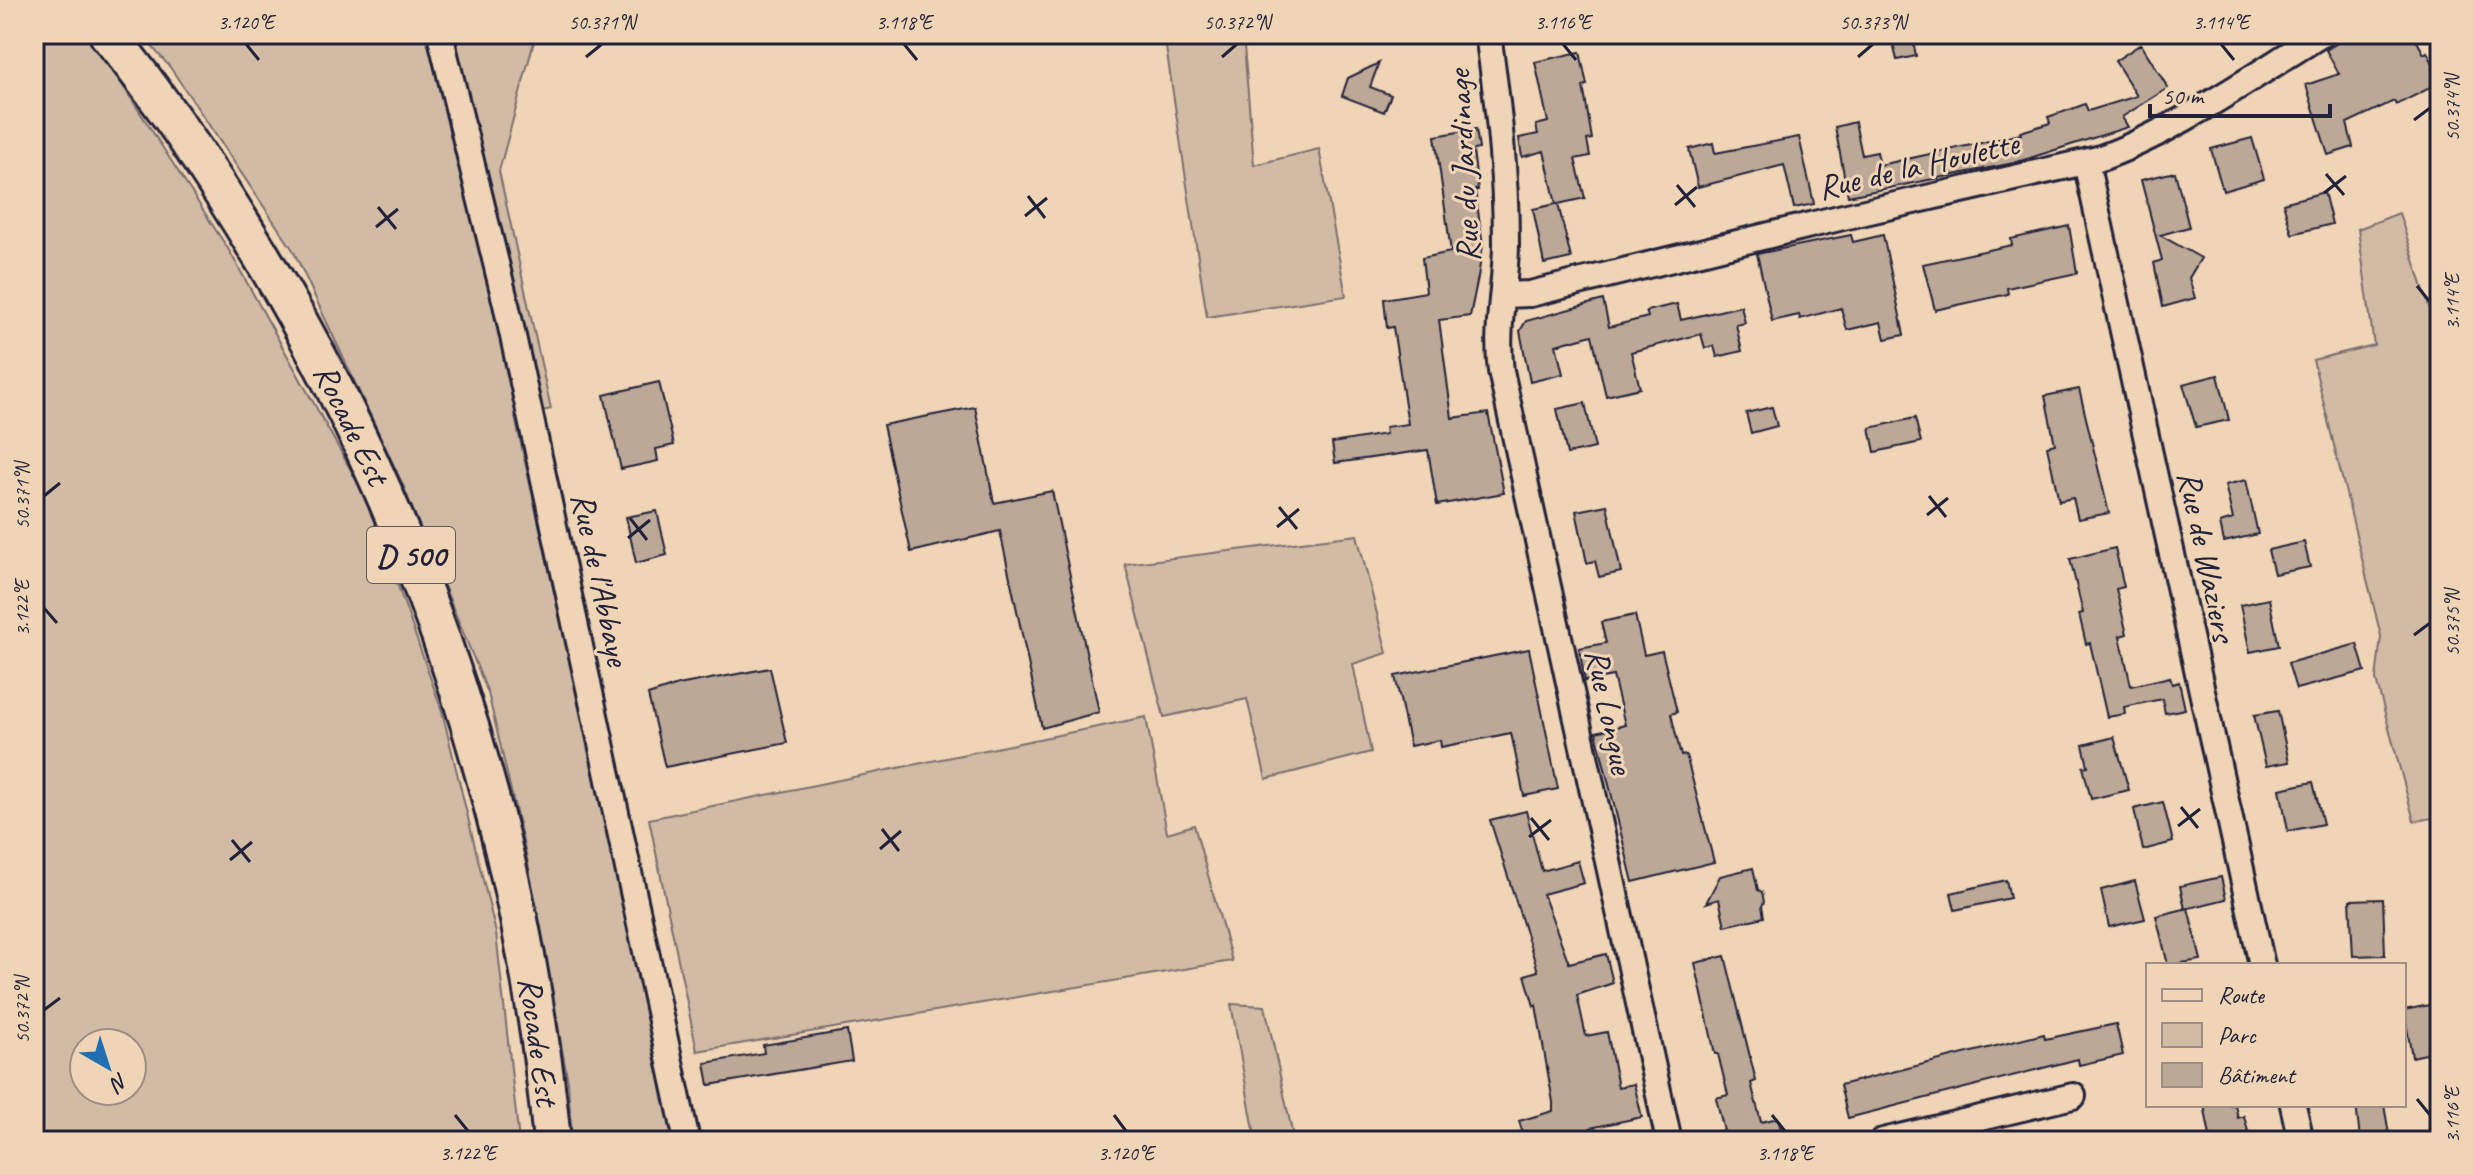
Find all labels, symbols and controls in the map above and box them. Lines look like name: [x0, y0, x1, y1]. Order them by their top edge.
text: 3.120°E: [218, 10, 277, 35]
text: 50.371°N: [569, 10, 638, 35]
text: 3.118°E: [876, 10, 935, 35]
text: 50.372°N: [1204, 10, 1273, 35]
text: 3.116°E: [1535, 10, 1594, 35]
text: 50.373°N: [1840, 10, 1909, 35]
text: 3.114°E: [2193, 10, 2252, 35]
street label: Rue du Jardinage: [1436, 66, 1490, 263]
scale bar: [2150, 68, 2330, 118]
text: 50.374°N: [2440, 72, 2465, 141]
text: 50 m: [2162, 81, 2205, 111]
street label: Rue de la Houlette: [1813, 121, 2024, 209]
text: 3.114°E: [2440, 271, 2465, 330]
street label: Rocade Est: [304, 357, 401, 495]
text: 50.371°N: [10, 460, 35, 529]
street label: Rue de Waziers: [2168, 467, 2247, 648]
street label: Rue de l'Abbaye: [562, 489, 641, 671]
road number: D 500: [367, 527, 455, 583]
text: 3.122°E: [10, 577, 35, 636]
text: 50.375°N: [2440, 587, 2465, 656]
street label: Rue Longue: [1576, 645, 1645, 779]
legend: [2146, 963, 2406, 1107]
text: 50.372°N: [10, 974, 35, 1043]
street label: Rocade Est: [509, 974, 570, 1112]
text: Route: [2218, 980, 2266, 1010]
text: Parc: [2218, 1020, 2257, 1050]
north arrow: [68, 1027, 148, 1107]
text: Bâtiment: [2218, 1060, 2297, 1090]
text: N: [103, 1067, 134, 1099]
text: 3.116°E: [2440, 1084, 2465, 1143]
text: 3.122°E: [440, 1141, 499, 1166]
text: 3.120°E: [1098, 1141, 1157, 1166]
text: 3.118°E: [1757, 1141, 1816, 1166]

